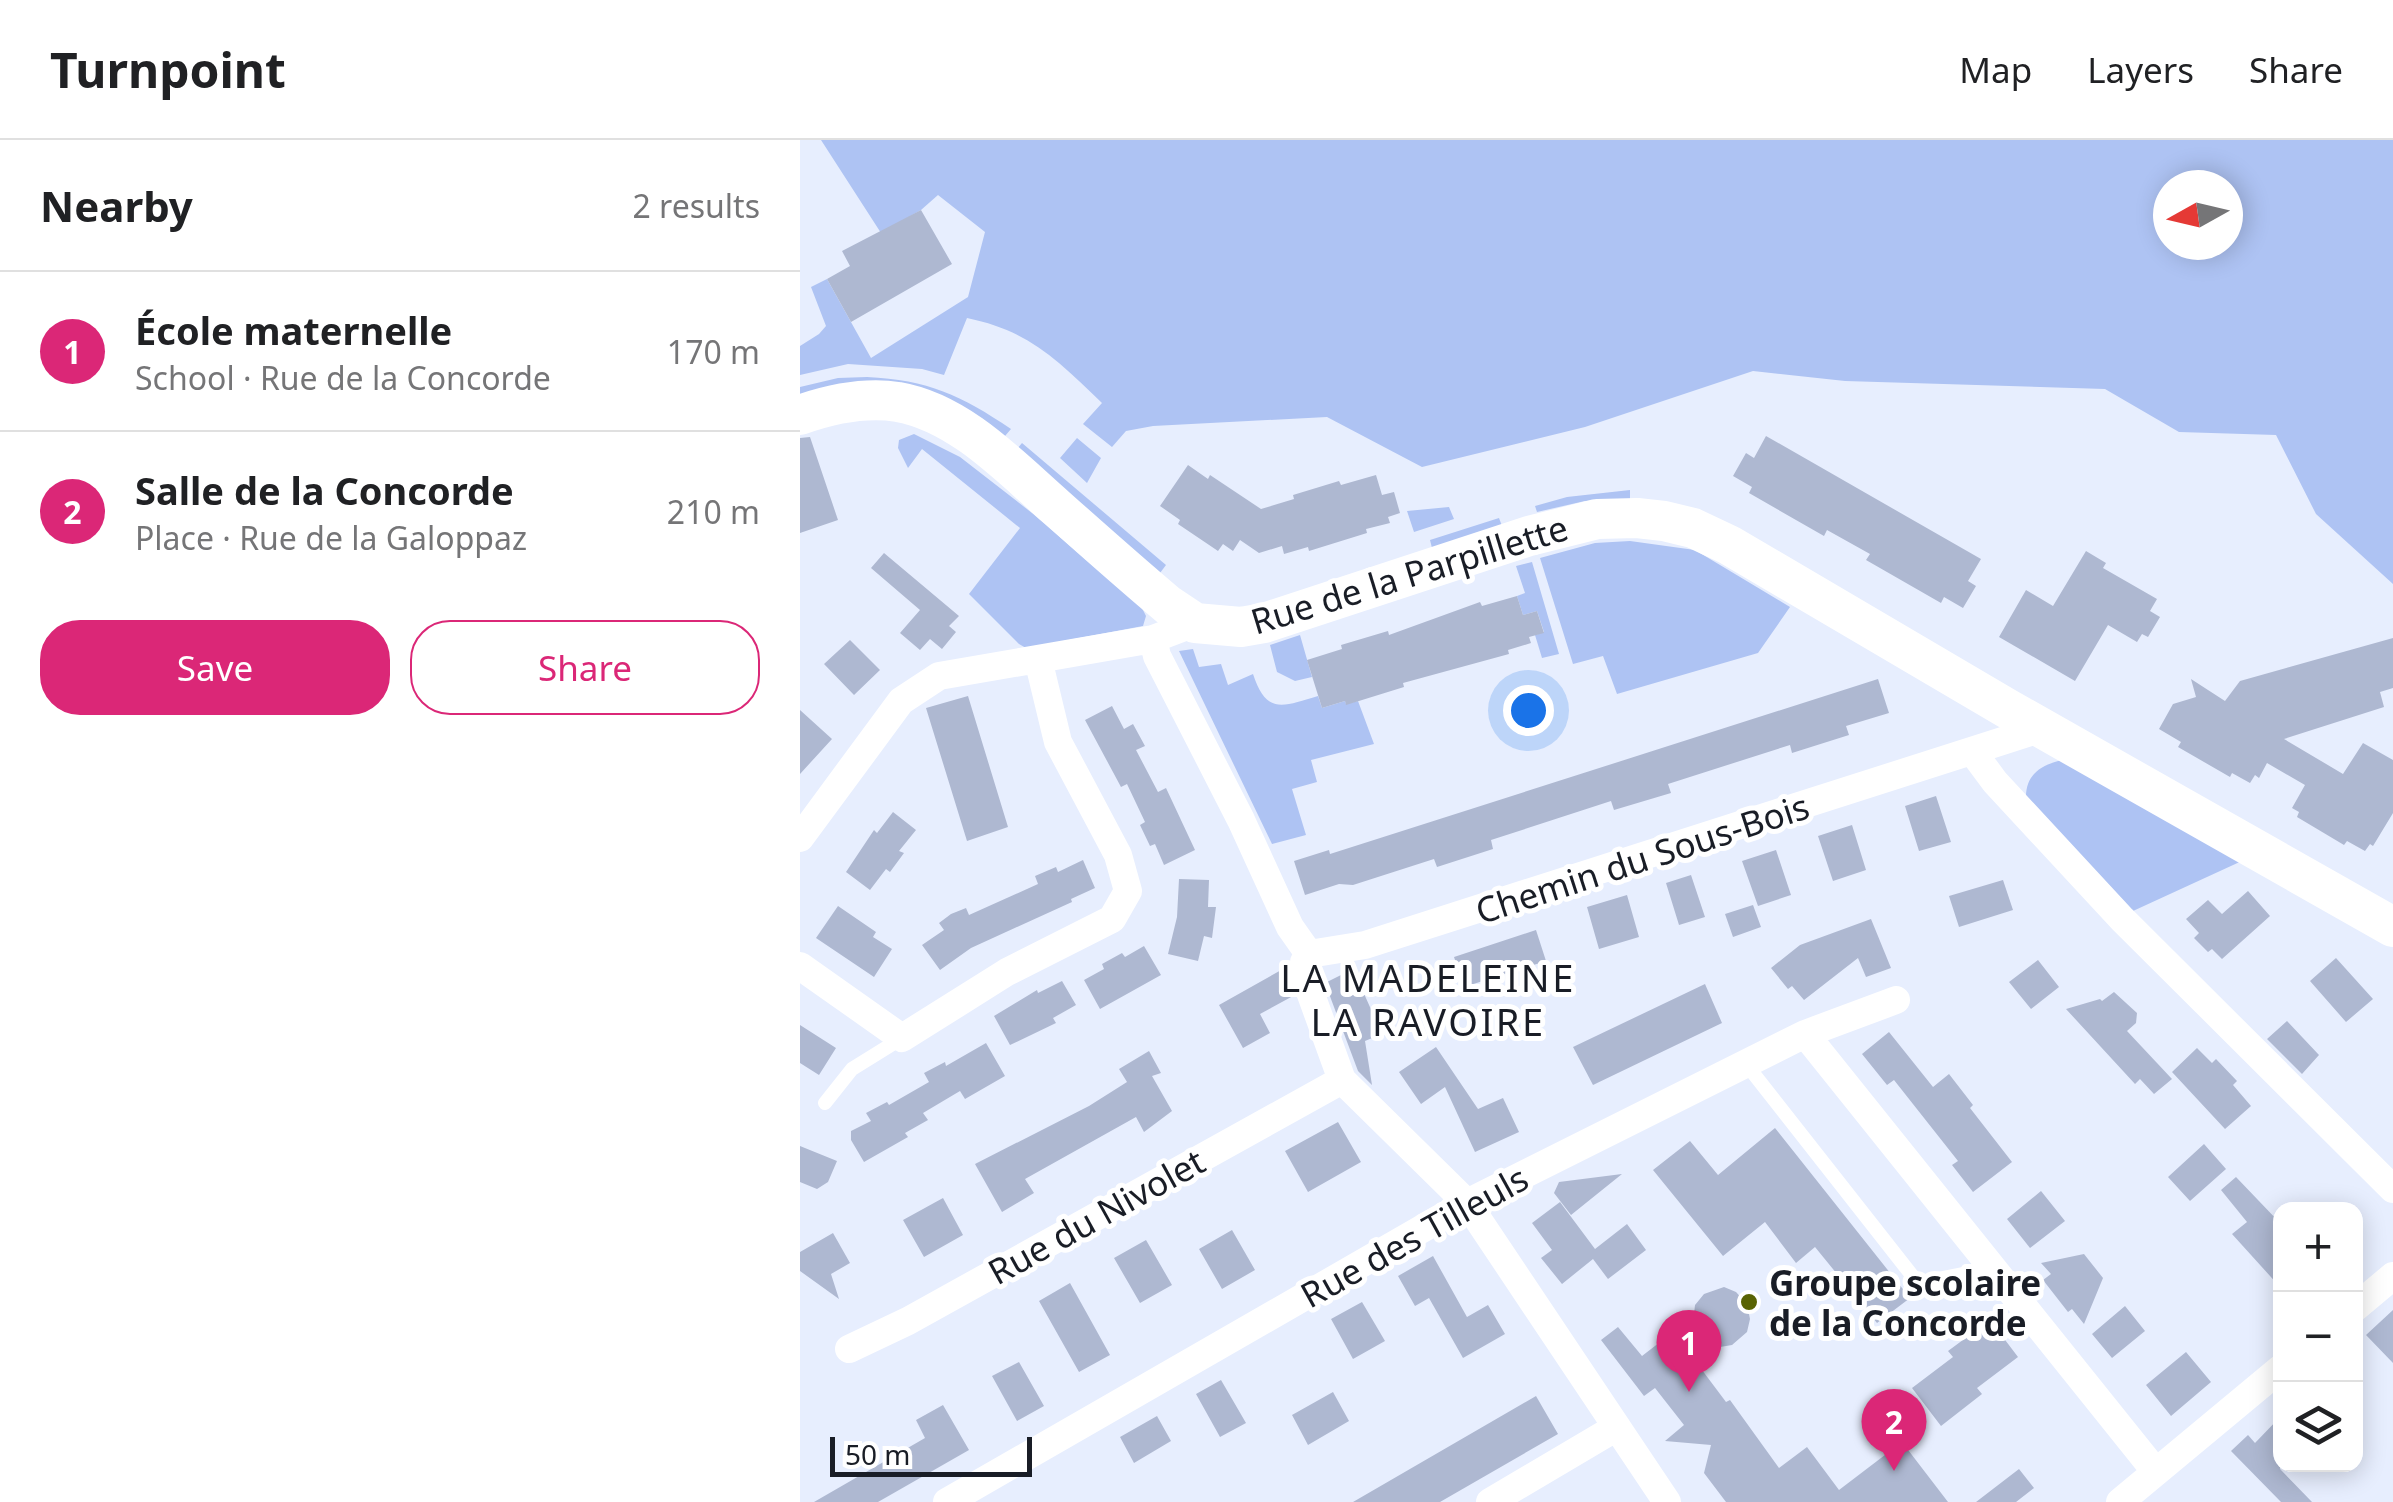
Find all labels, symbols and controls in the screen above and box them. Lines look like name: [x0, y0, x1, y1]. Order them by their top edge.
text: Turnpoint: [50, 37, 286, 102]
text: Map: [1959, 46, 2032, 93]
text: Layers: [2087, 46, 2194, 93]
text: Share: [2249, 46, 2343, 93]
north arrow: [2153, 170, 2243, 260]
text: Nearby: [40, 177, 193, 234]
text: 2 results: [633, 184, 760, 227]
text: École maternelle: [135, 304, 452, 356]
text: 1: [63, 330, 82, 373]
text: 170 m: [667, 330, 760, 373]
text: School · Rue de la Concorde: [135, 356, 551, 399]
text: Salle de la Concorde: [135, 464, 514, 516]
text: 2: [63, 490, 82, 533]
text: 210 m: [667, 490, 760, 533]
street label: Rue de la Parpillette: [1245, 503, 1573, 645]
text: Place · Rue de la Galoppaz: [135, 516, 527, 559]
button: Save: [40, 620, 390, 715]
button: Share: [410, 620, 760, 715]
your location: [1503, 685, 1554, 736]
street label: Chemin du Sous-Bois: [1469, 782, 1815, 934]
district label: LA MADELEINE LA RAVOIRE: [1280, 951, 1576, 1047]
street label: Rue du Nivolet: [979, 1137, 1213, 1295]
street label: Rue des Tilleuls: [1292, 1154, 1536, 1318]
map controls: [2273, 1202, 2363, 1472]
button: +: [2273, 1202, 2363, 1292]
place label: Groupe scolaire de la Concorde: [1769, 1259, 2041, 1346]
marker: Groupe scolaire de la Concorde: [1738, 1291, 1760, 1313]
button: −: [2273, 1292, 2363, 1382]
pin: 1: [1656, 1310, 1722, 1392]
button: layers: [2273, 1382, 2363, 1472]
pin: 2: [1862, 1388, 1926, 1471]
scale bar: [830, 1432, 1032, 1476]
text: 50 m: [845, 1435, 911, 1473]

